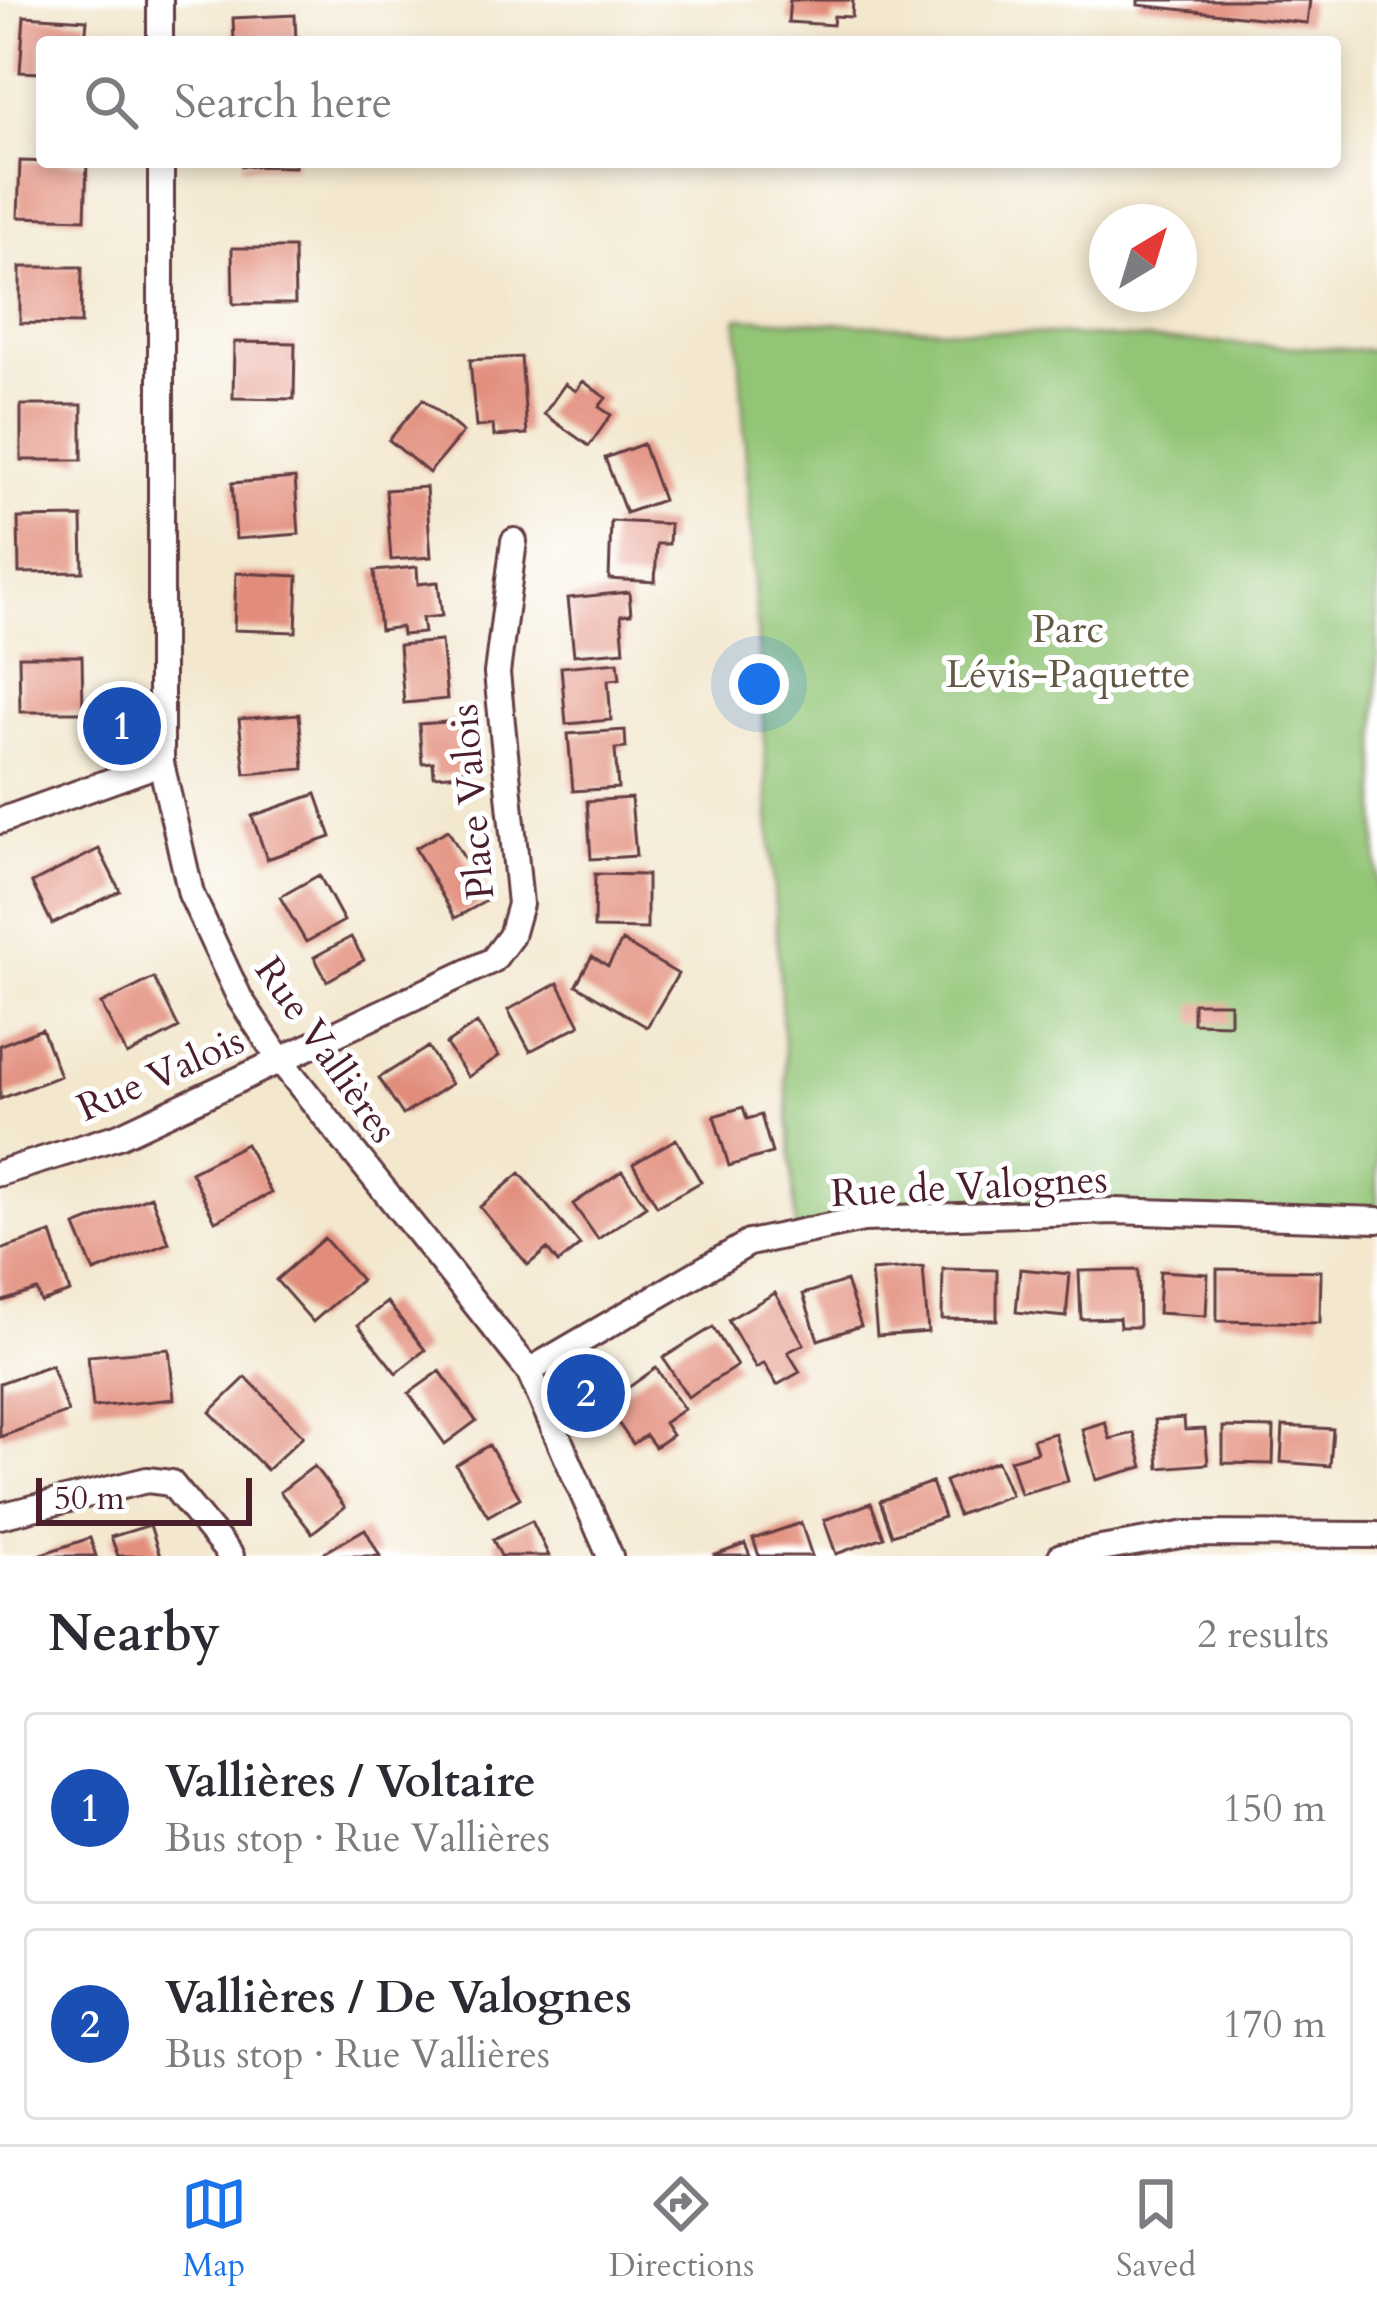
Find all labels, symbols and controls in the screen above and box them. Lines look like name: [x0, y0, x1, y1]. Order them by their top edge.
search box: [36, 36, 1341, 168]
icon: search: [78, 69, 144, 135]
text: Search here: [174, 72, 392, 133]
north arrow: [1089, 204, 1197, 312]
park label: Parc Lévis-Paquette: [946, 603, 1190, 701]
your location: [729, 654, 789, 714]
pin: 1: [83, 681, 161, 771]
street label: Place Valois: [438, 702, 507, 902]
street label: Rue Vallières: [242, 946, 409, 1153]
street label: Rue Valois: [69, 1014, 252, 1135]
street label: Rue de Valognes: [829, 1153, 1109, 1220]
pin: 2: [547, 1348, 625, 1438]
scale bar: [36, 1472, 252, 1525]
text: 50 m: [54, 1476, 125, 1521]
text: Nearby: [48, 1599, 220, 1669]
text: 2 results: [1197, 1608, 1329, 1661]
text: Vallières / Voltaire: [165, 1751, 536, 1812]
text: 1: [80, 1782, 100, 1835]
text: 150 m: [1223, 1782, 1326, 1835]
text: Bus stop · Rue Vallières: [165, 1812, 550, 1865]
text: Vallières / De Valognes: [165, 1967, 632, 2028]
text: 2: [80, 1998, 100, 2051]
text: 170 m: [1223, 1998, 1326, 2051]
text: Bus stop · Rue Vallières: [165, 2028, 550, 2081]
tab: Map: [181, 2171, 247, 2288]
tab: Directions: [609, 2171, 754, 2288]
tab: Saved: [1116, 2171, 1196, 2288]

